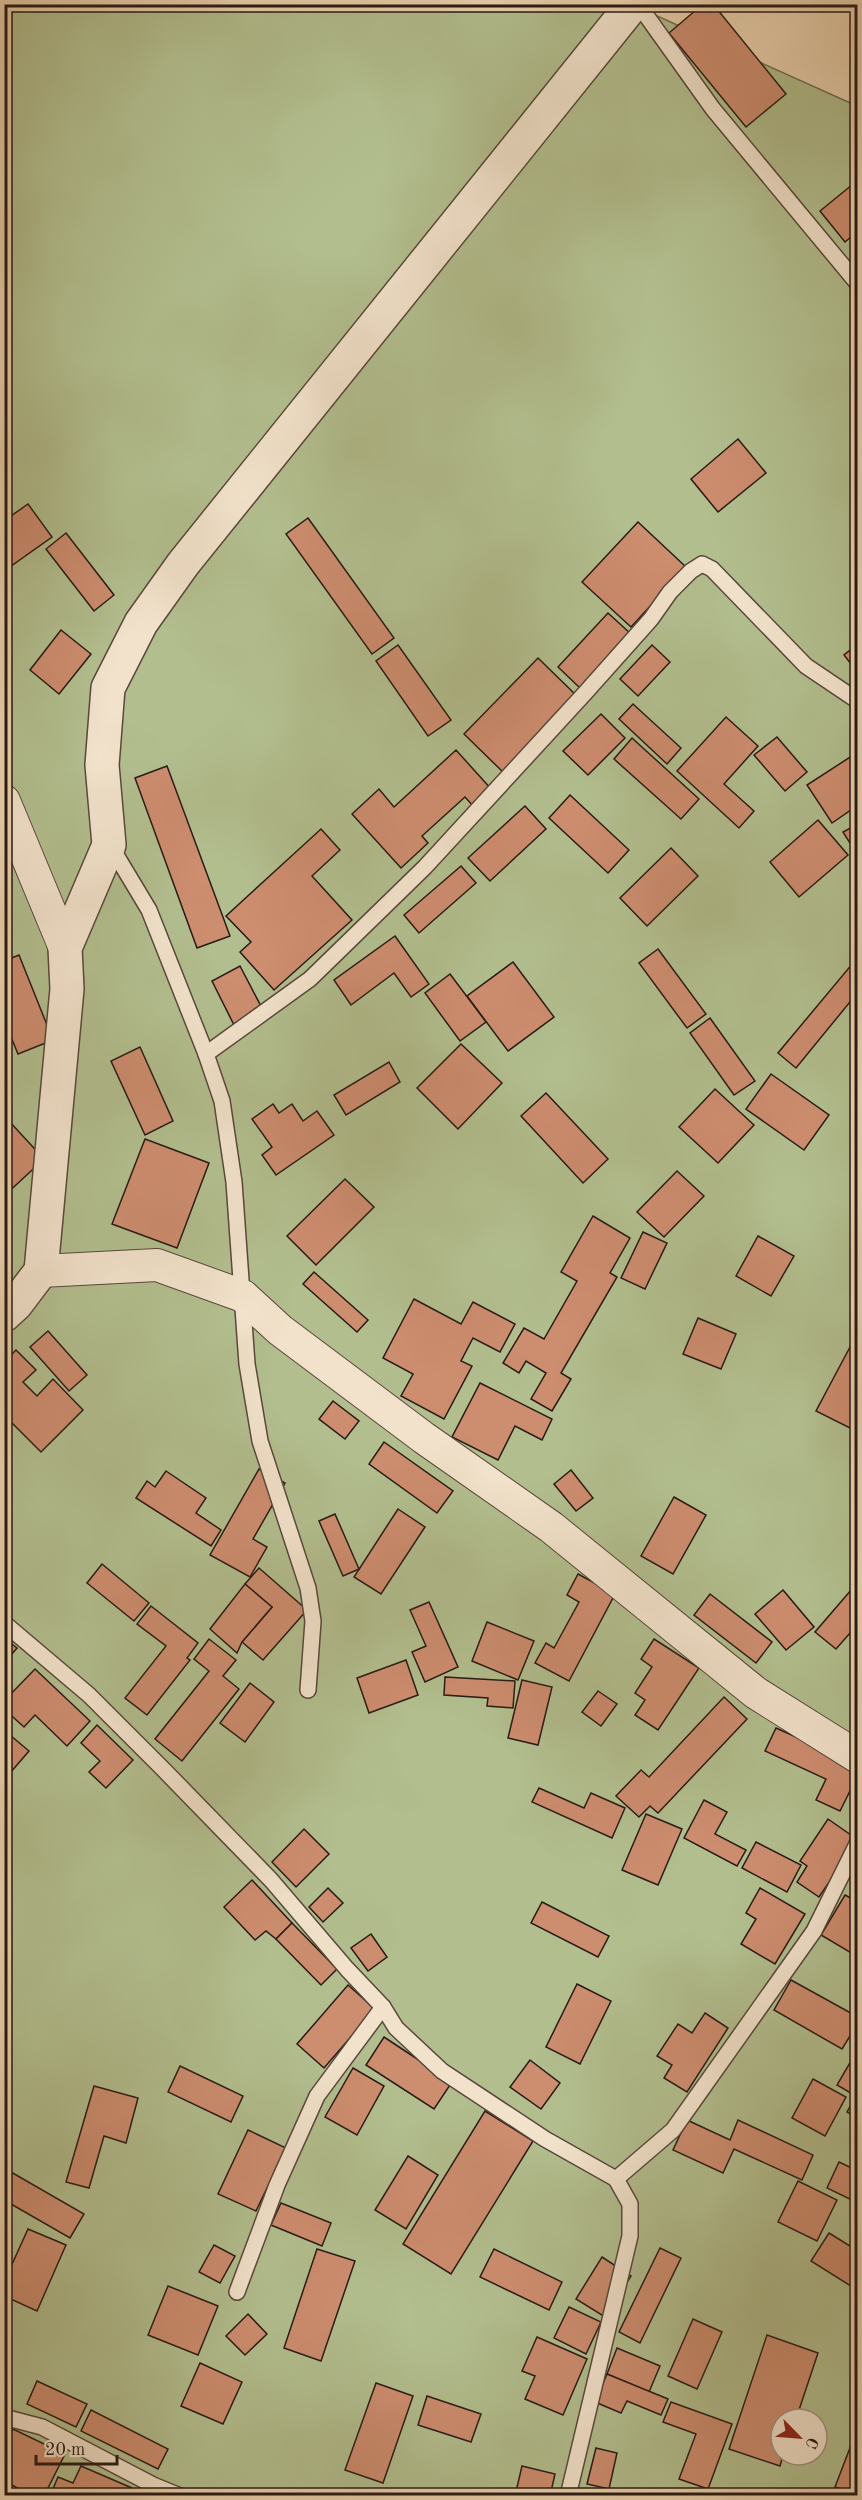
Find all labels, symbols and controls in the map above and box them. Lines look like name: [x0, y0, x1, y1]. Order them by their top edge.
north arrow: [769, 2407, 829, 2467]
scale bar: [36, 2428, 117, 2466]
text: С: [801, 2434, 820, 2451]
text: 20 m: [45, 2441, 85, 2459]

